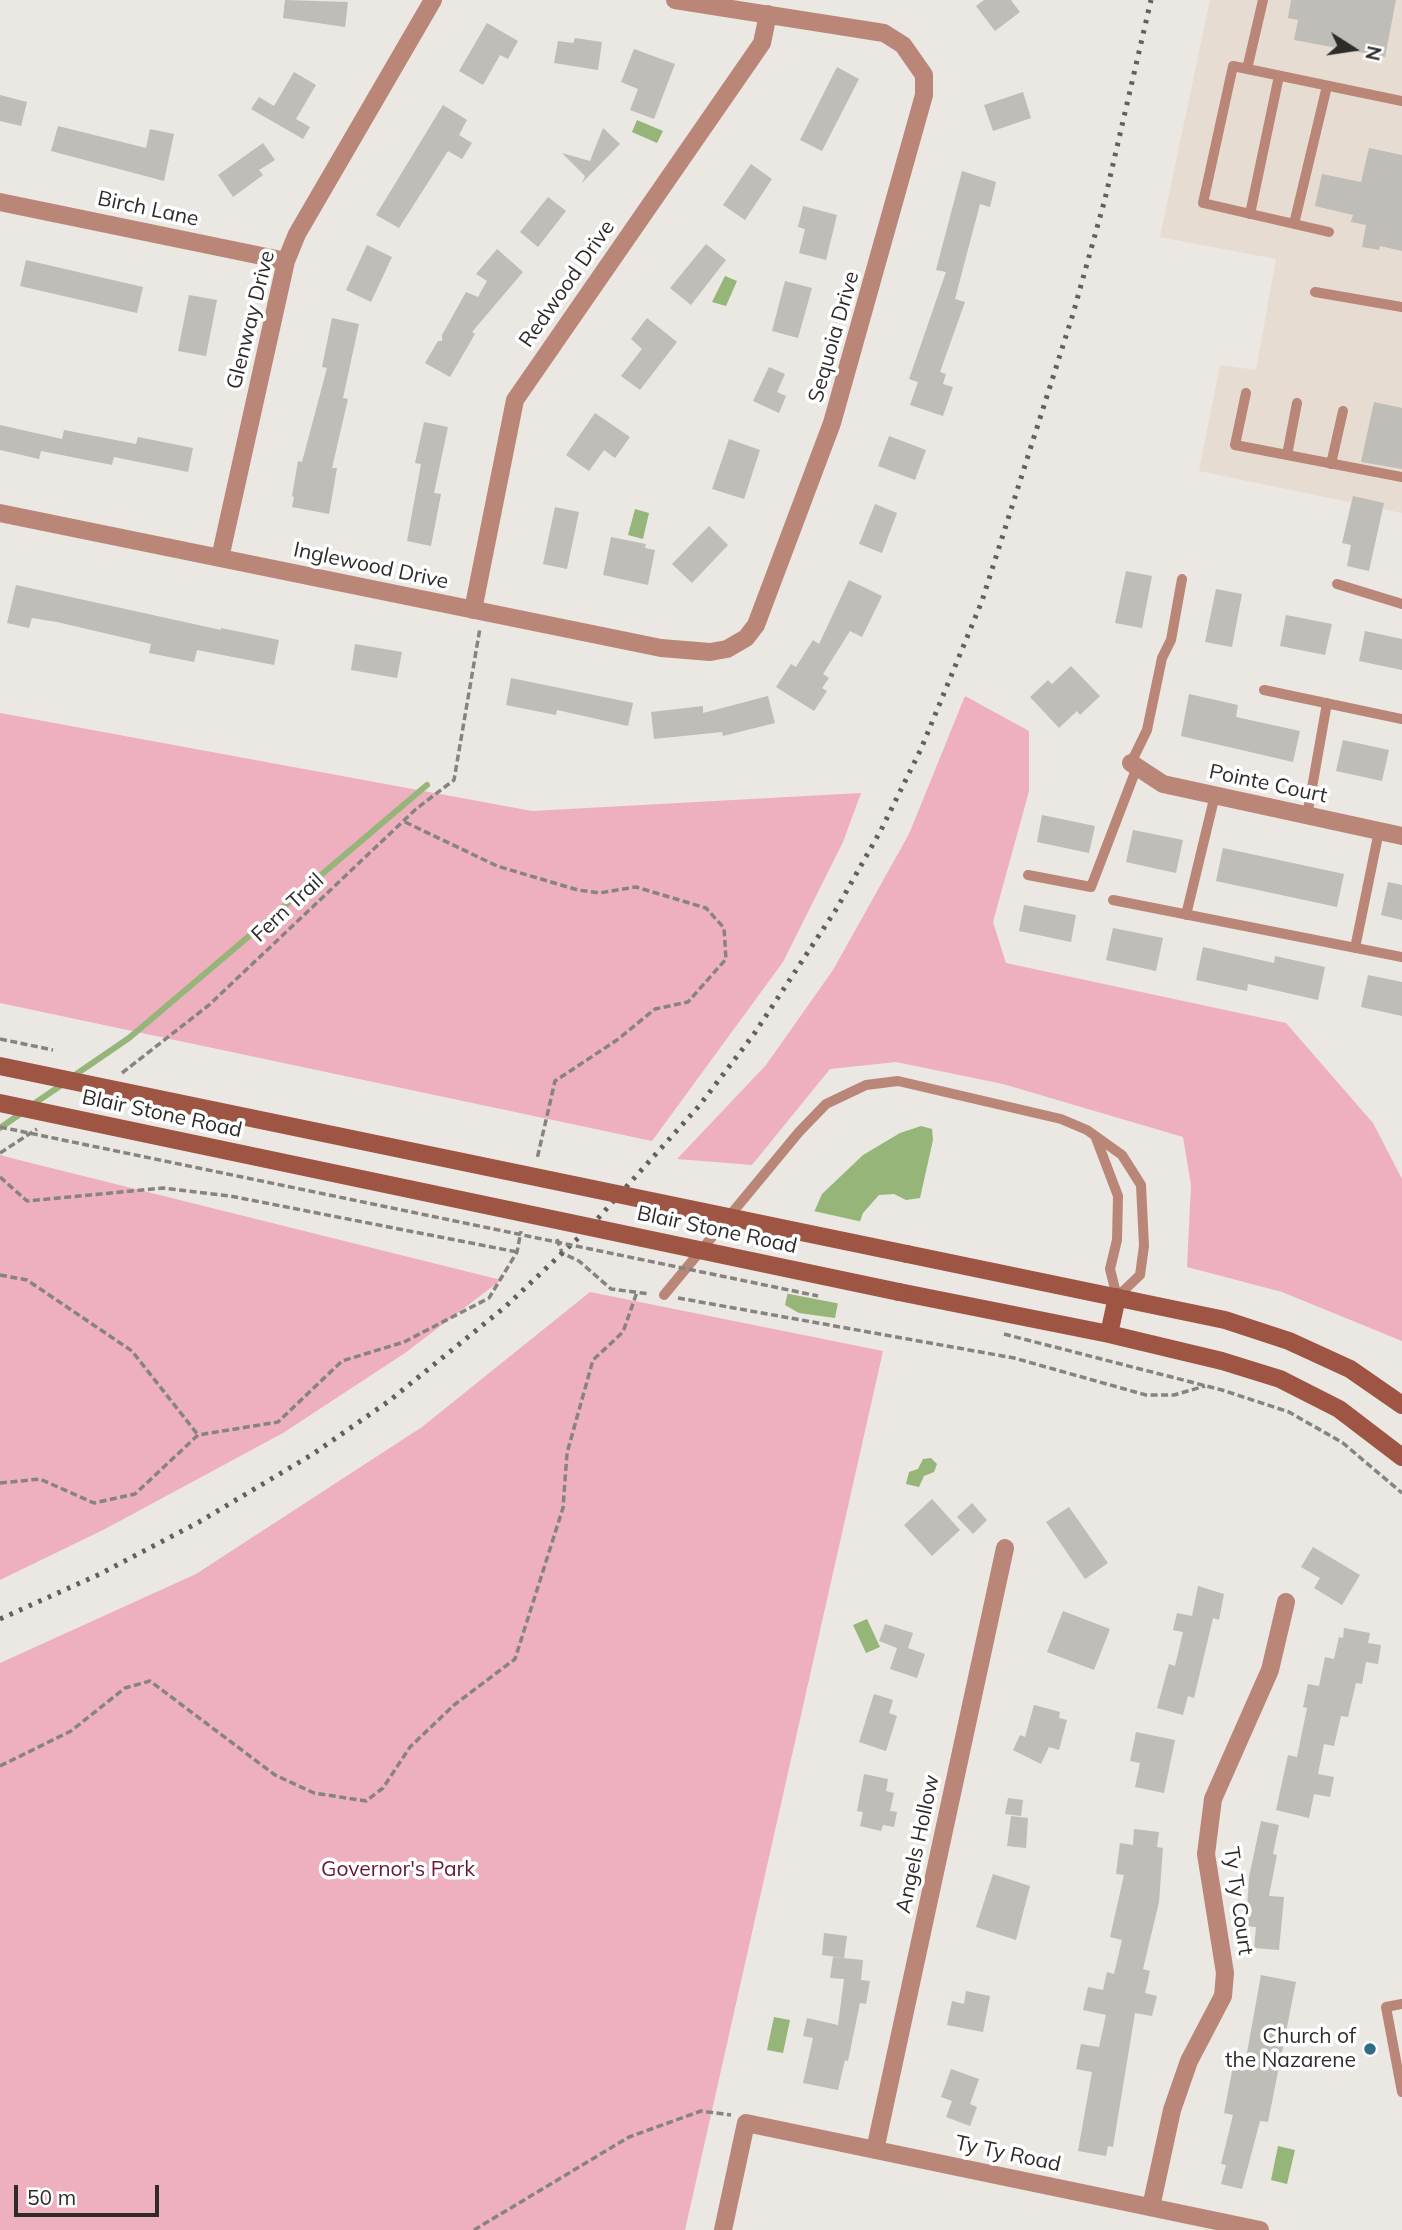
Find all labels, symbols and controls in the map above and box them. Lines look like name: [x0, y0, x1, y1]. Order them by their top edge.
north arrow: [1318, 14, 1388, 84]
text: N: [1360, 44, 1387, 63]
street label: Birch Lane: [95, 186, 201, 232]
street label: Redwood Drive: [514, 216, 620, 352]
street label: Glenway Drive: [222, 248, 280, 392]
street label: Sequoia Drive: [803, 269, 865, 405]
street label: Inglewood Drive: [291, 537, 451, 595]
street label: Pointe Court: [1207, 759, 1329, 809]
street label: Fern Trail: [247, 868, 329, 948]
street label: Blair Stone Road: [80, 1085, 244, 1143]
street label: Blair Stone Road: [635, 1201, 799, 1259]
street label: Angels Hollow: [891, 1772, 945, 1916]
street label: Ty Ty Court: [1218, 1845, 1258, 1957]
park label: Governor's Park: [321, 1857, 475, 1883]
place label: Church of the Nazarene: [1225, 2024, 1356, 2074]
marker: Church of the Nazarene: [1362, 2041, 1378, 2057]
street label: Ty Ty Road: [953, 2131, 1063, 2177]
scale bar: [18, 2170, 163, 2214]
text: 50 m: [27, 2184, 76, 2210]

